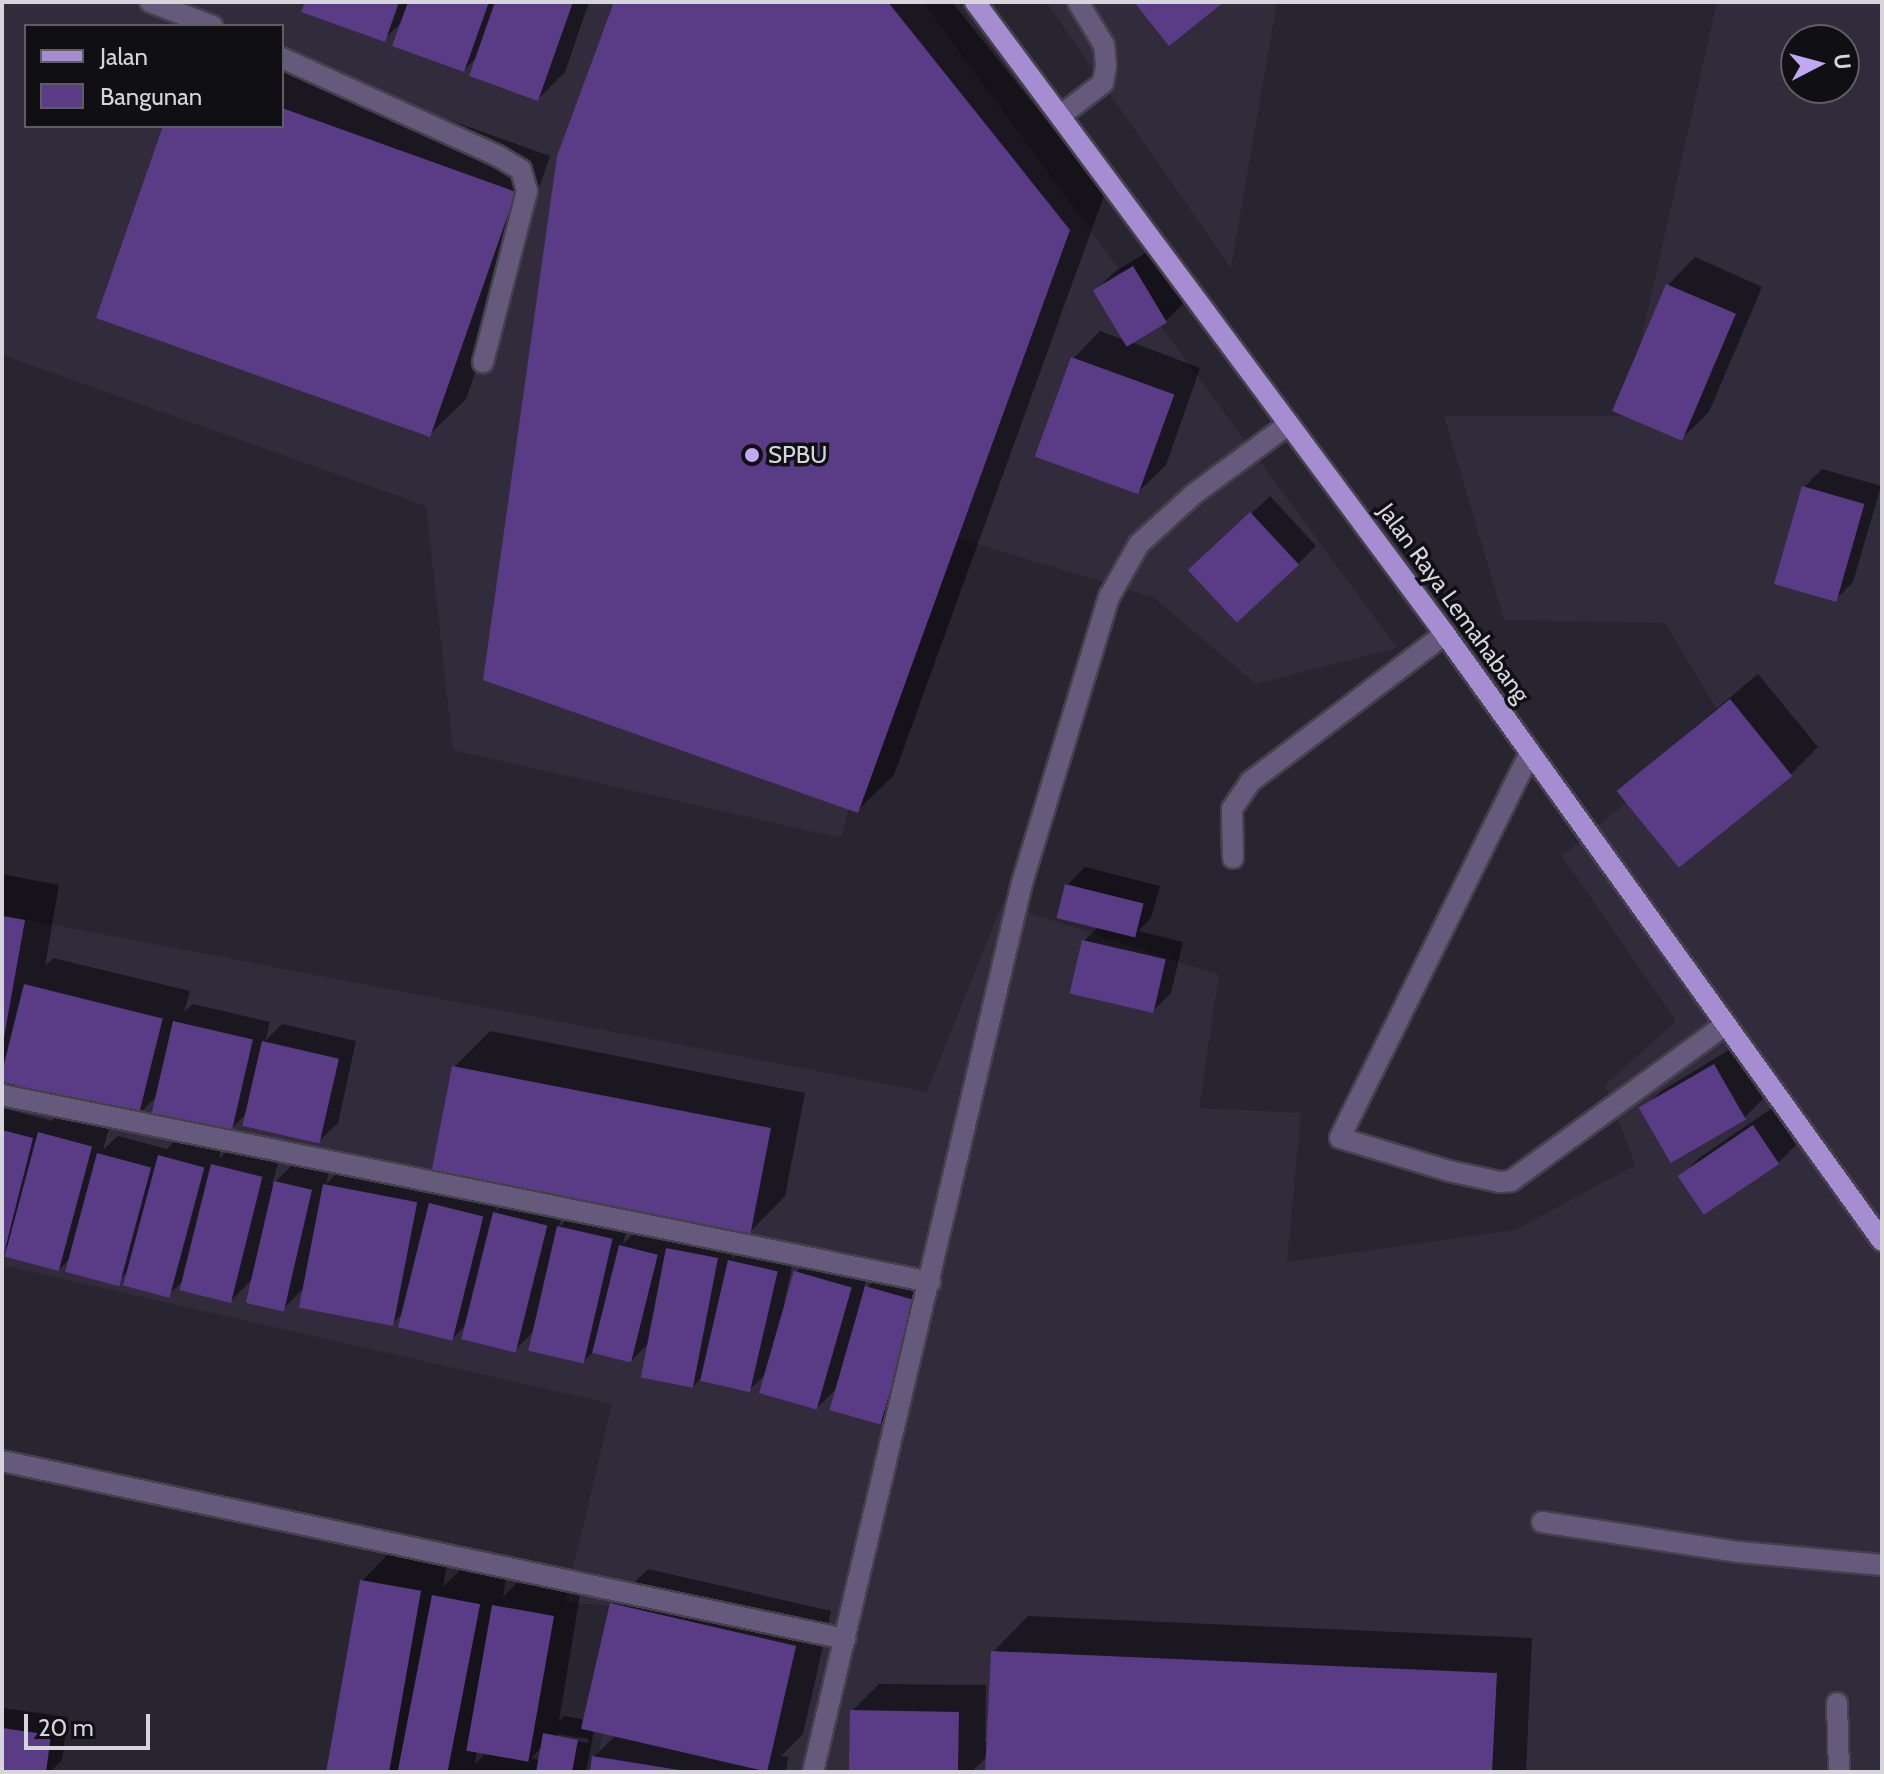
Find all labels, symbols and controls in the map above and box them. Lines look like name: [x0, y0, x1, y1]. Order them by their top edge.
legend: [24, 24, 284, 128]
north arrow: [1780, 24, 1860, 104]
text: Jalan: [100, 42, 148, 71]
text: U: [1828, 52, 1857, 71]
text: Bangunan: [100, 82, 202, 111]
place label: SPBU: [768, 441, 827, 469]
marker: SPBU: [743, 446, 761, 464]
street label: Jalan Raya Lemahabang: [1372, 498, 1536, 708]
scale bar: [28, 1698, 154, 1748]
text: 20 m: [38, 1713, 94, 1742]

